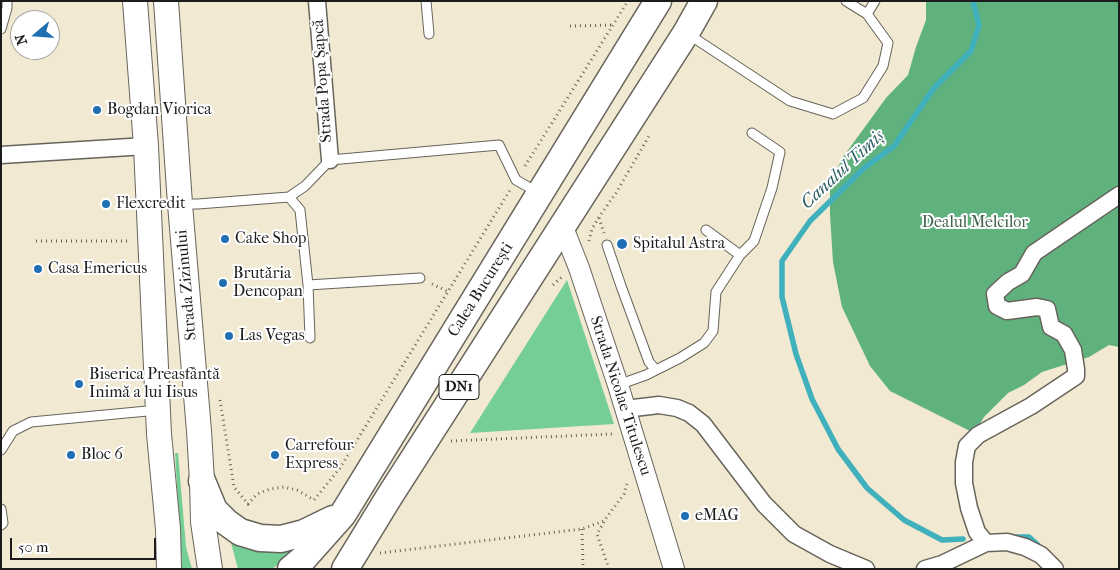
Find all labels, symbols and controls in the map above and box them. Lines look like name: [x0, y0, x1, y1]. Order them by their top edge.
north arrow: [10, 10, 60, 60]
street label: Strada Popa Șapcă: [309, 19, 337, 143]
text: N: [11, 32, 31, 47]
place label: Bogdan Viorica: [107, 100, 212, 120]
marker: Bogdan Viorica: [91, 104, 103, 116]
water label: Canalul Timiș: [797, 126, 889, 214]
place label: Flexcredit: [116, 194, 186, 214]
marker: Flexcredit: [100, 198, 112, 210]
park label: Dealul Melcilor: [922, 213, 1028, 233]
street label: Strada Zizinului: [173, 229, 201, 341]
place label: Cake Shop: [235, 229, 306, 249]
marker: Cake Shop: [219, 233, 231, 245]
place label: Spitalul Astra: [633, 234, 725, 254]
marker: Spitalul Astra: [615, 237, 629, 251]
street label: Calea București: [444, 239, 518, 341]
place label: Casa Emericus: [48, 259, 147, 279]
marker: Casa Emericus: [32, 263, 44, 275]
place label: Brutăria Dencopan: [233, 264, 303, 302]
marker: Brutăria Dencopan: [217, 277, 229, 289]
street label: Strada Nicolae Titulescu: [585, 314, 655, 478]
place label: Las Vegas: [239, 326, 305, 346]
marker: Las Vegas: [223, 330, 235, 342]
place label: Biserica Preasfântă Inimă a lui Iisus: [89, 365, 220, 403]
road number: DN1: [439, 374, 479, 400]
marker: Biserica Preasfântă Inimă a lui Iisus: [73, 378, 85, 390]
place label: Carrefour Express: [285, 436, 353, 474]
place label: Bloc 6: [81, 445, 123, 465]
marker: Bloc 6: [65, 449, 77, 461]
marker: Carrefour Express: [269, 449, 281, 461]
place label: eMAG: [695, 506, 739, 526]
marker: eMAG: [679, 510, 691, 522]
scale bar: [12, 528, 159, 560]
text: 50 m: [18, 538, 48, 556]

